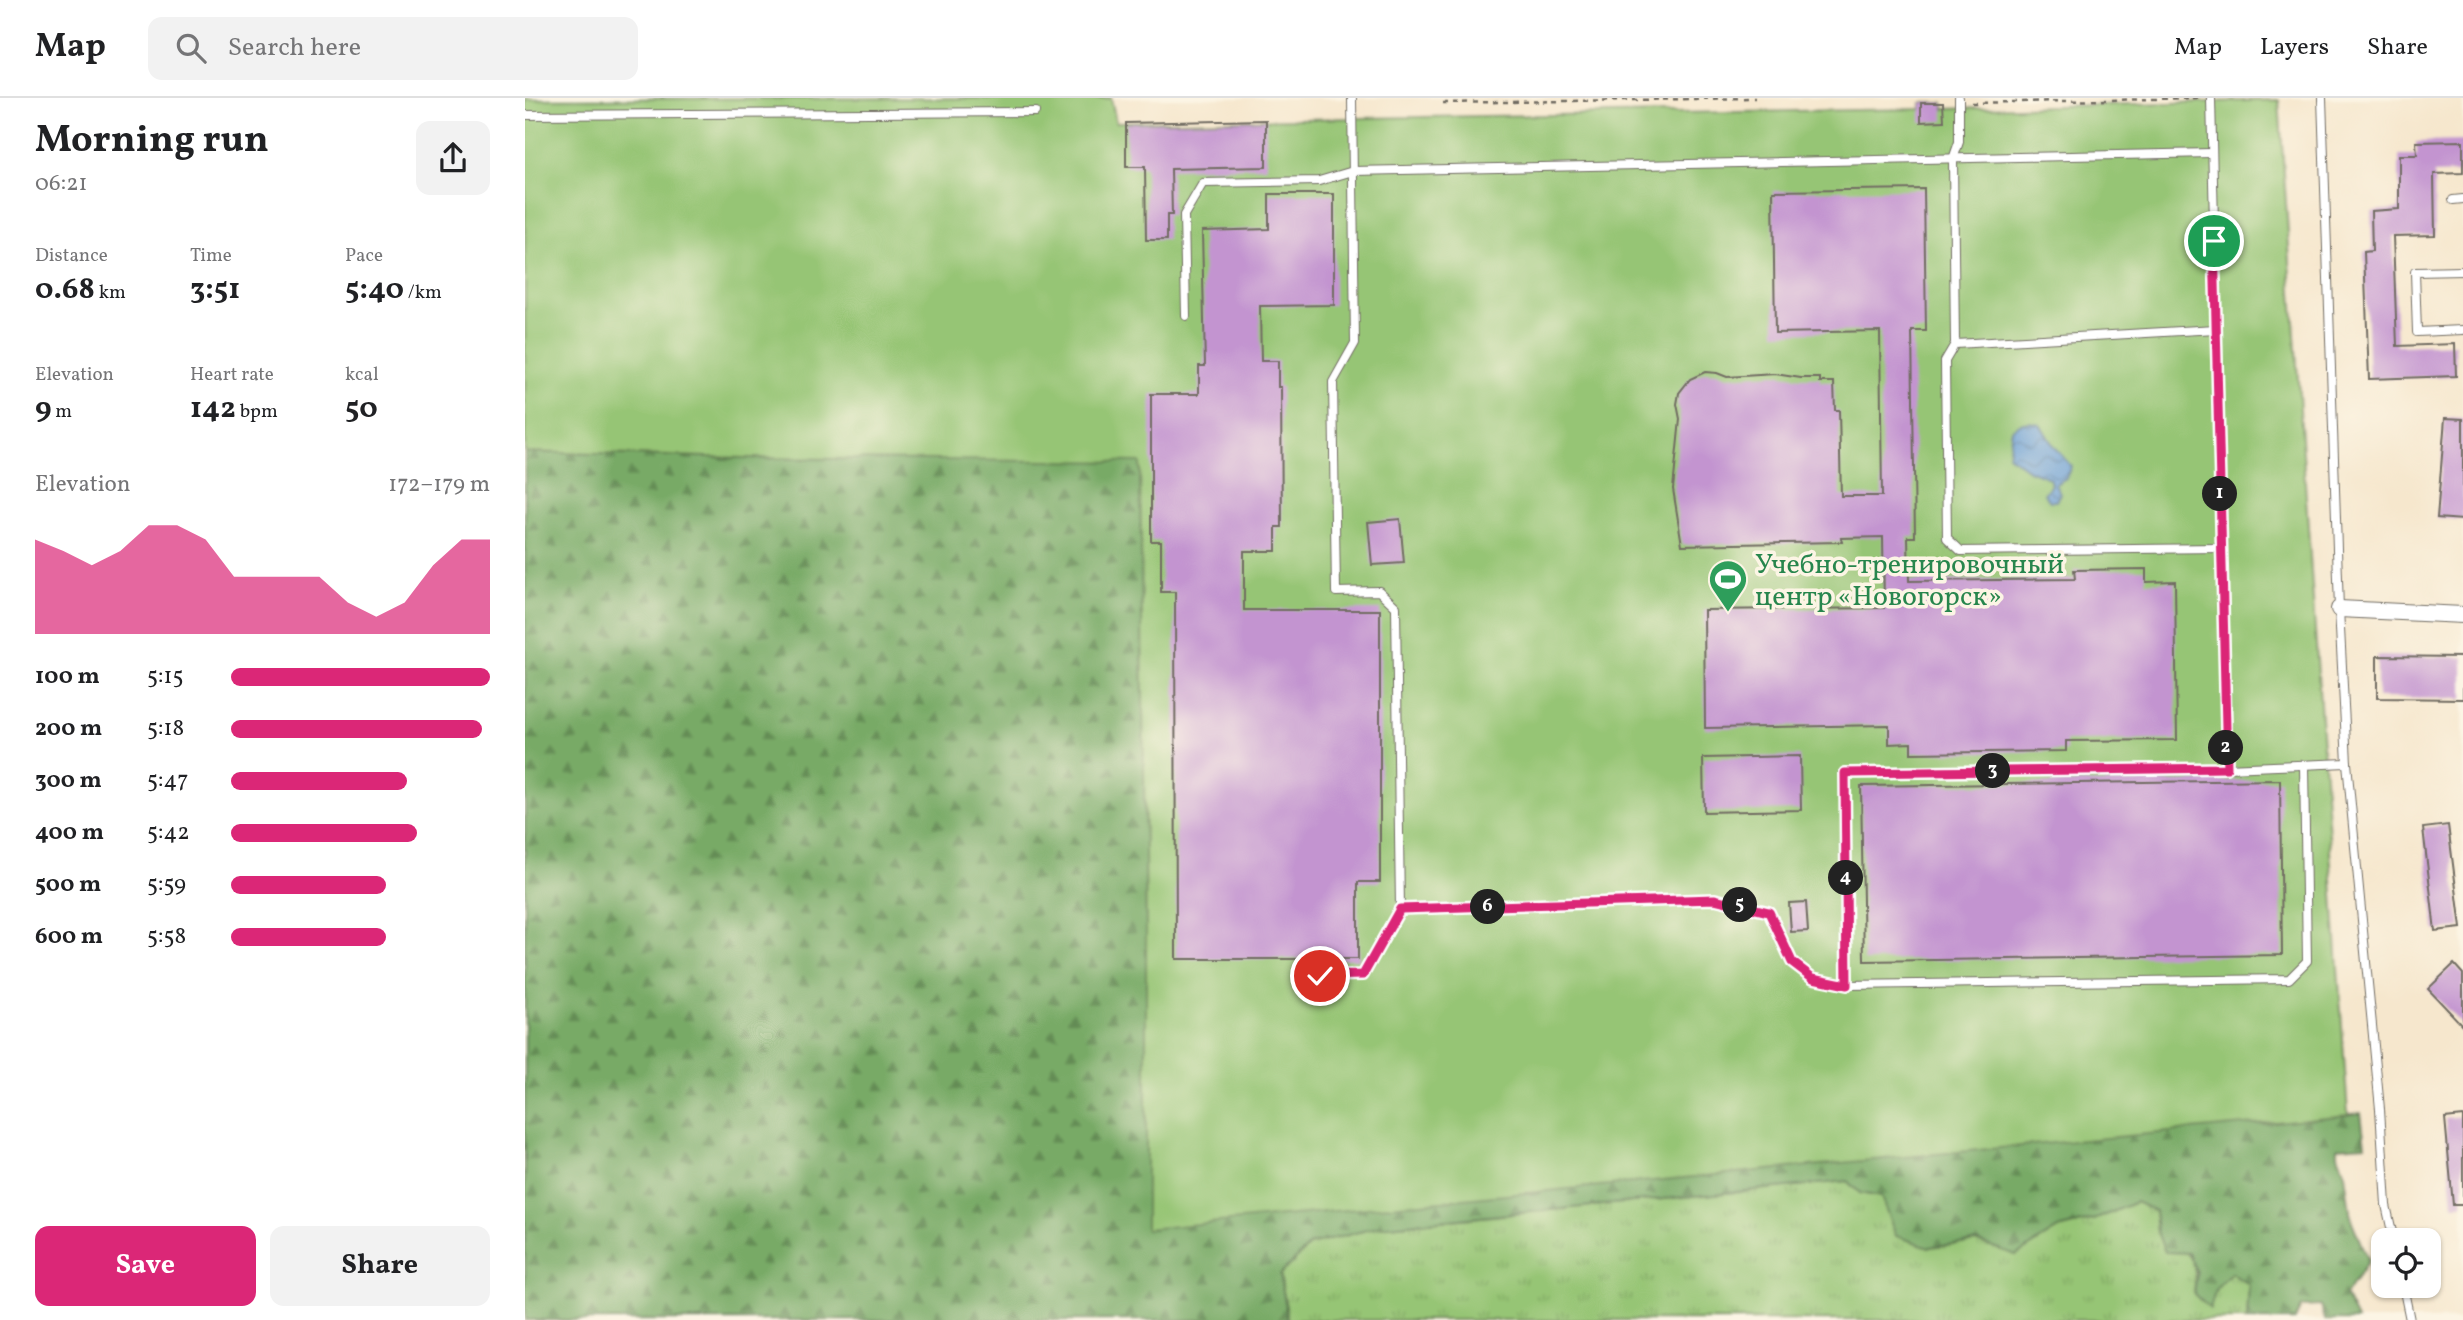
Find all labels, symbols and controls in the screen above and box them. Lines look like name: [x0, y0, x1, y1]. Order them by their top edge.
search box: [148, 17, 638, 80]
text: Map: [35, 25, 106, 71]
icon: search: [172, 29, 210, 67]
text: Search here: [228, 30, 361, 66]
text: Map: [2174, 31, 2222, 65]
text: Layers: [2260, 31, 2329, 65]
text: Share: [2367, 31, 2428, 65]
text: Morning run: [35, 115, 269, 168]
button: share: [416, 121, 490, 195]
text: 06:21: [35, 168, 87, 200]
pin: [2184, 211, 2244, 271]
icon: arrive: [2195, 222, 2233, 260]
text: Distance: [35, 243, 108, 269]
text: Time: [190, 243, 232, 269]
text: Pace: [345, 243, 383, 269]
text: 0.68: [35, 269, 95, 311]
text: 3:51: [190, 269, 240, 311]
text: 5:40: [345, 269, 404, 311]
text: km: [95, 280, 126, 306]
text: /km: [404, 280, 442, 306]
text: Elevation: [35, 362, 114, 388]
text: Heart rate: [190, 362, 274, 388]
text: kcal: [345, 362, 379, 388]
text: 9: [35, 388, 52, 430]
text: 142: [190, 388, 236, 430]
text: 50: [345, 388, 378, 430]
text: m: [52, 399, 72, 425]
text: bpm: [236, 399, 278, 425]
text: Elevation: [35, 469, 131, 501]
text: 172–179 m: [388, 469, 490, 501]
pin: 1: [2203, 476, 2237, 512]
text: 1: [2216, 480, 2223, 506]
place label: Учебно-тренировочный центр «Новогорск»: [1755, 546, 2064, 617]
sports icon: Учебно-тренировочный центр «Новогорск»: [1707, 558, 1749, 613]
text: 100 m: [35, 661, 100, 693]
text: 5:15: [147, 661, 183, 693]
text: 200 m: [35, 713, 102, 745]
text: 5:18: [147, 713, 184, 745]
pin: 2: [2209, 730, 2243, 766]
text: 2: [2221, 734, 2230, 760]
pin: 3: [1975, 754, 2011, 788]
text: 3: [1988, 757, 1997, 783]
text: 300 m: [35, 765, 102, 797]
text: 5:47: [147, 765, 188, 797]
text: 400 m: [35, 817, 104, 849]
text: 5:42: [147, 817, 190, 849]
pin: 4: [1829, 860, 1863, 896]
text: 4: [1840, 864, 1851, 890]
text: 500 m: [35, 869, 101, 901]
text: 5:59: [147, 869, 186, 901]
pin: 5: [1723, 888, 1757, 922]
pin: 6: [1471, 890, 1506, 924]
text: 5: [1735, 891, 1744, 917]
text: 6: [1482, 893, 1493, 919]
text: 600 m: [35, 921, 103, 953]
text: 5:58: [147, 921, 186, 953]
pin: [1290, 946, 1350, 1006]
icon: check: [1301, 957, 1339, 995]
button: Save: [35, 1226, 256, 1306]
button: Share: [270, 1226, 490, 1306]
map controls: [2371, 1228, 2441, 1298]
button: locate: [2371, 1228, 2441, 1298]

